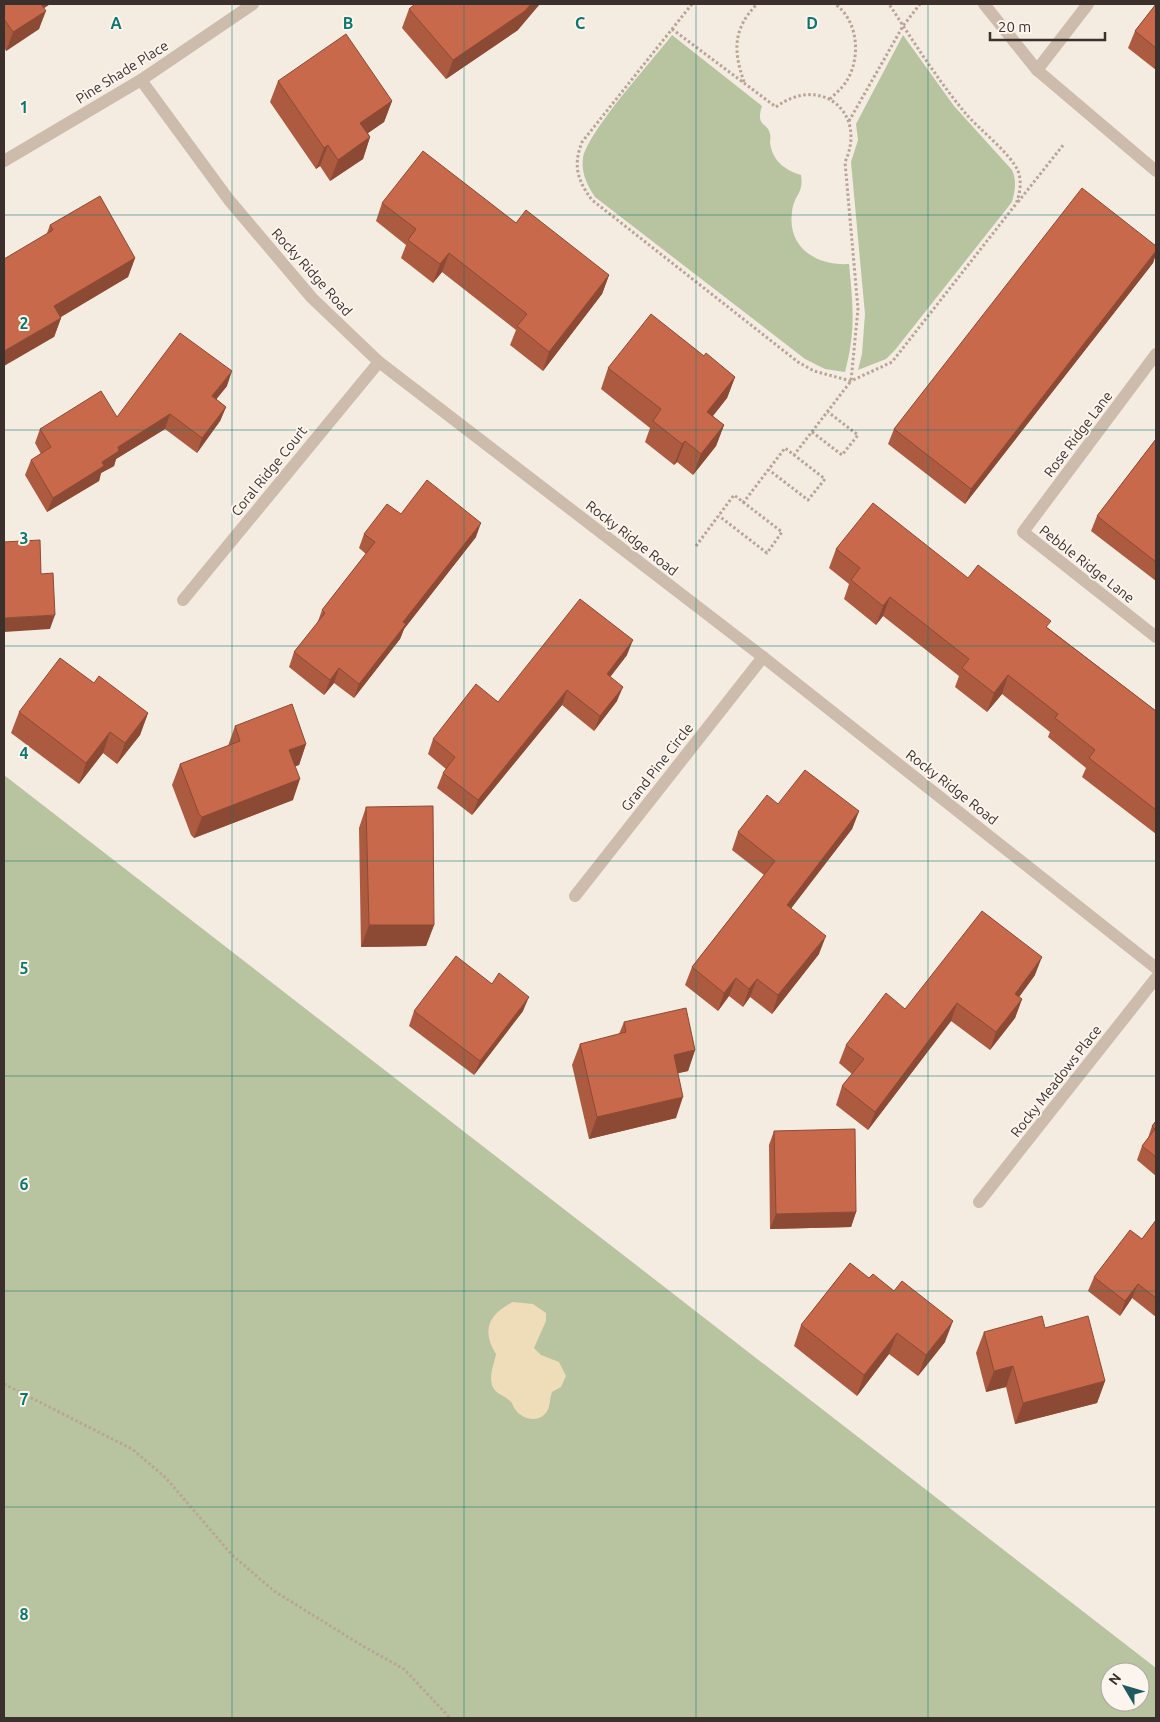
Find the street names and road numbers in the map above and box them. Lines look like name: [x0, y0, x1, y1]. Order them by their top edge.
street label: Pine Shade Place: [73, 37, 171, 107]
street label: Rocky Ridge Road: [269, 225, 355, 319]
street label: Rose Ridge Lane: [1041, 388, 1115, 480]
street label: Coral Ridge Court: [228, 422, 310, 519]
street label: Rocky Ridge Road: [583, 497, 681, 579]
street label: Pebble Ridge Lane: [1036, 522, 1138, 606]
street label: Grand Pine Circle: [618, 720, 696, 814]
street label: Rocky Ridge Road: [903, 746, 1001, 828]
street label: Rocky Meadows Place: [1007, 1022, 1105, 1140]

